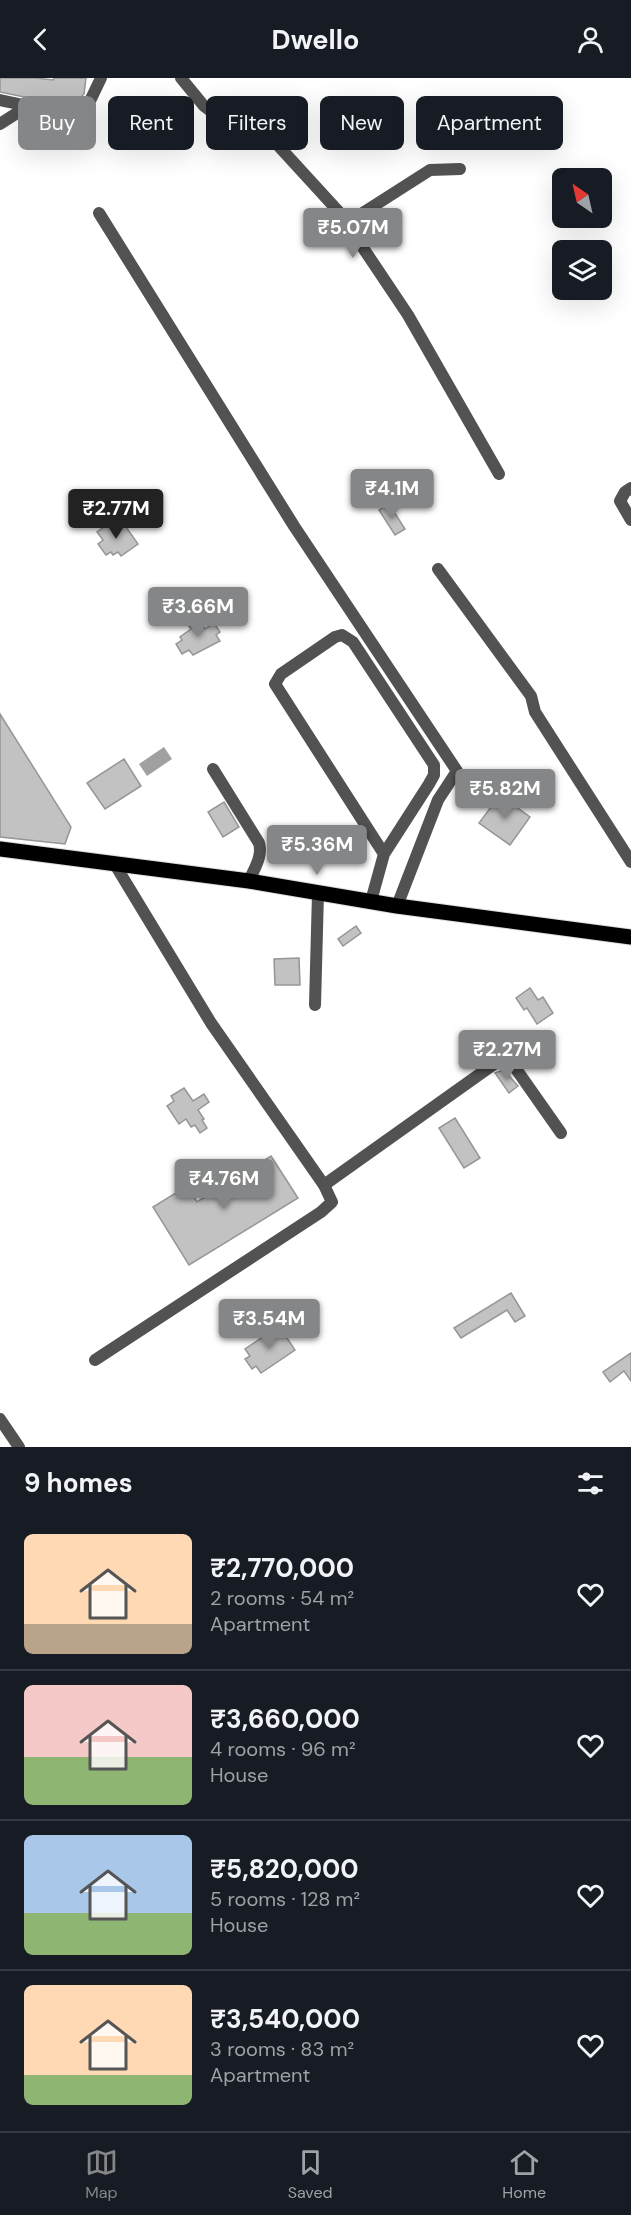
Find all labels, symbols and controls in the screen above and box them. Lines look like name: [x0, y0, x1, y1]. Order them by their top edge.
text: Dwello: [272, 22, 359, 57]
icon: back: [24, 23, 57, 56]
icon: person: [574, 23, 607, 56]
chip: Buy: [18, 96, 96, 150]
chip: Rent: [108, 96, 194, 150]
chip: Filters: [206, 96, 308, 150]
chip: New: [320, 96, 404, 150]
chip: Apartment: [416, 96, 563, 150]
north arrow: [552, 168, 612, 228]
map controls: [552, 168, 612, 300]
pin: ₹5.07M: [304, 208, 402, 259]
text: ₹5.07M: [317, 214, 389, 240]
button: layers: [552, 240, 612, 300]
pin: ₹4.1M: [350, 469, 434, 520]
text: ₹4.1M: [365, 475, 419, 501]
pin: ₹2.77M: [67, 489, 165, 540]
text: ₹2.77M: [82, 495, 150, 521]
pin: ₹3.66M: [149, 587, 247, 638]
text: ₹3.66M: [162, 593, 234, 619]
pin: ₹5.82M: [456, 769, 554, 820]
text: ₹5.82M: [469, 775, 541, 801]
pin: ₹5.36M: [268, 825, 366, 876]
text: ₹5.36M: [281, 831, 353, 857]
pin: ₹2.27M: [458, 1030, 556, 1081]
text: ₹2.27M: [473, 1036, 541, 1062]
pin: ₹4.76M: [175, 1159, 273, 1210]
text: ₹4.76M: [189, 1165, 259, 1191]
pin: ₹3.54M: [220, 1299, 318, 1350]
text: ₹3.54M: [233, 1305, 305, 1331]
text: 9 homes: [24, 1466, 133, 1500]
icon: filters: [574, 1467, 607, 1500]
text: ₹2,770,000: [210, 1551, 354, 1585]
icon: home: [72, 1558, 144, 1630]
icon: heart: [574, 1578, 607, 1611]
text: 2 rooms · 54 m²: [210, 1585, 354, 1611]
text: Apartment: [210, 1611, 310, 1637]
text: ₹3,660,000: [210, 1702, 360, 1736]
icon: home: [72, 1709, 144, 1781]
icon: heart: [574, 1729, 607, 1762]
text: 4 rooms · 96 m²: [210, 1736, 356, 1762]
text: House: [210, 1762, 268, 1788]
text: ₹5,820,000: [210, 1852, 359, 1886]
icon: home: [72, 1859, 144, 1931]
icon: heart: [574, 1879, 607, 1912]
text: 5 rooms · 128 m²: [210, 1886, 360, 1912]
text: House: [210, 1912, 268, 1938]
text: ₹3,540,000: [210, 2002, 360, 2036]
icon: home: [72, 2009, 144, 2081]
icon: heart: [574, 2029, 607, 2062]
text: 3 rooms · 83 m²: [210, 2036, 354, 2062]
text: Apartment: [210, 2062, 310, 2088]
tab: Map: [85, 2146, 118, 2203]
tab: Saved: [288, 2146, 333, 2203]
tab: Home: [502, 2146, 546, 2203]

